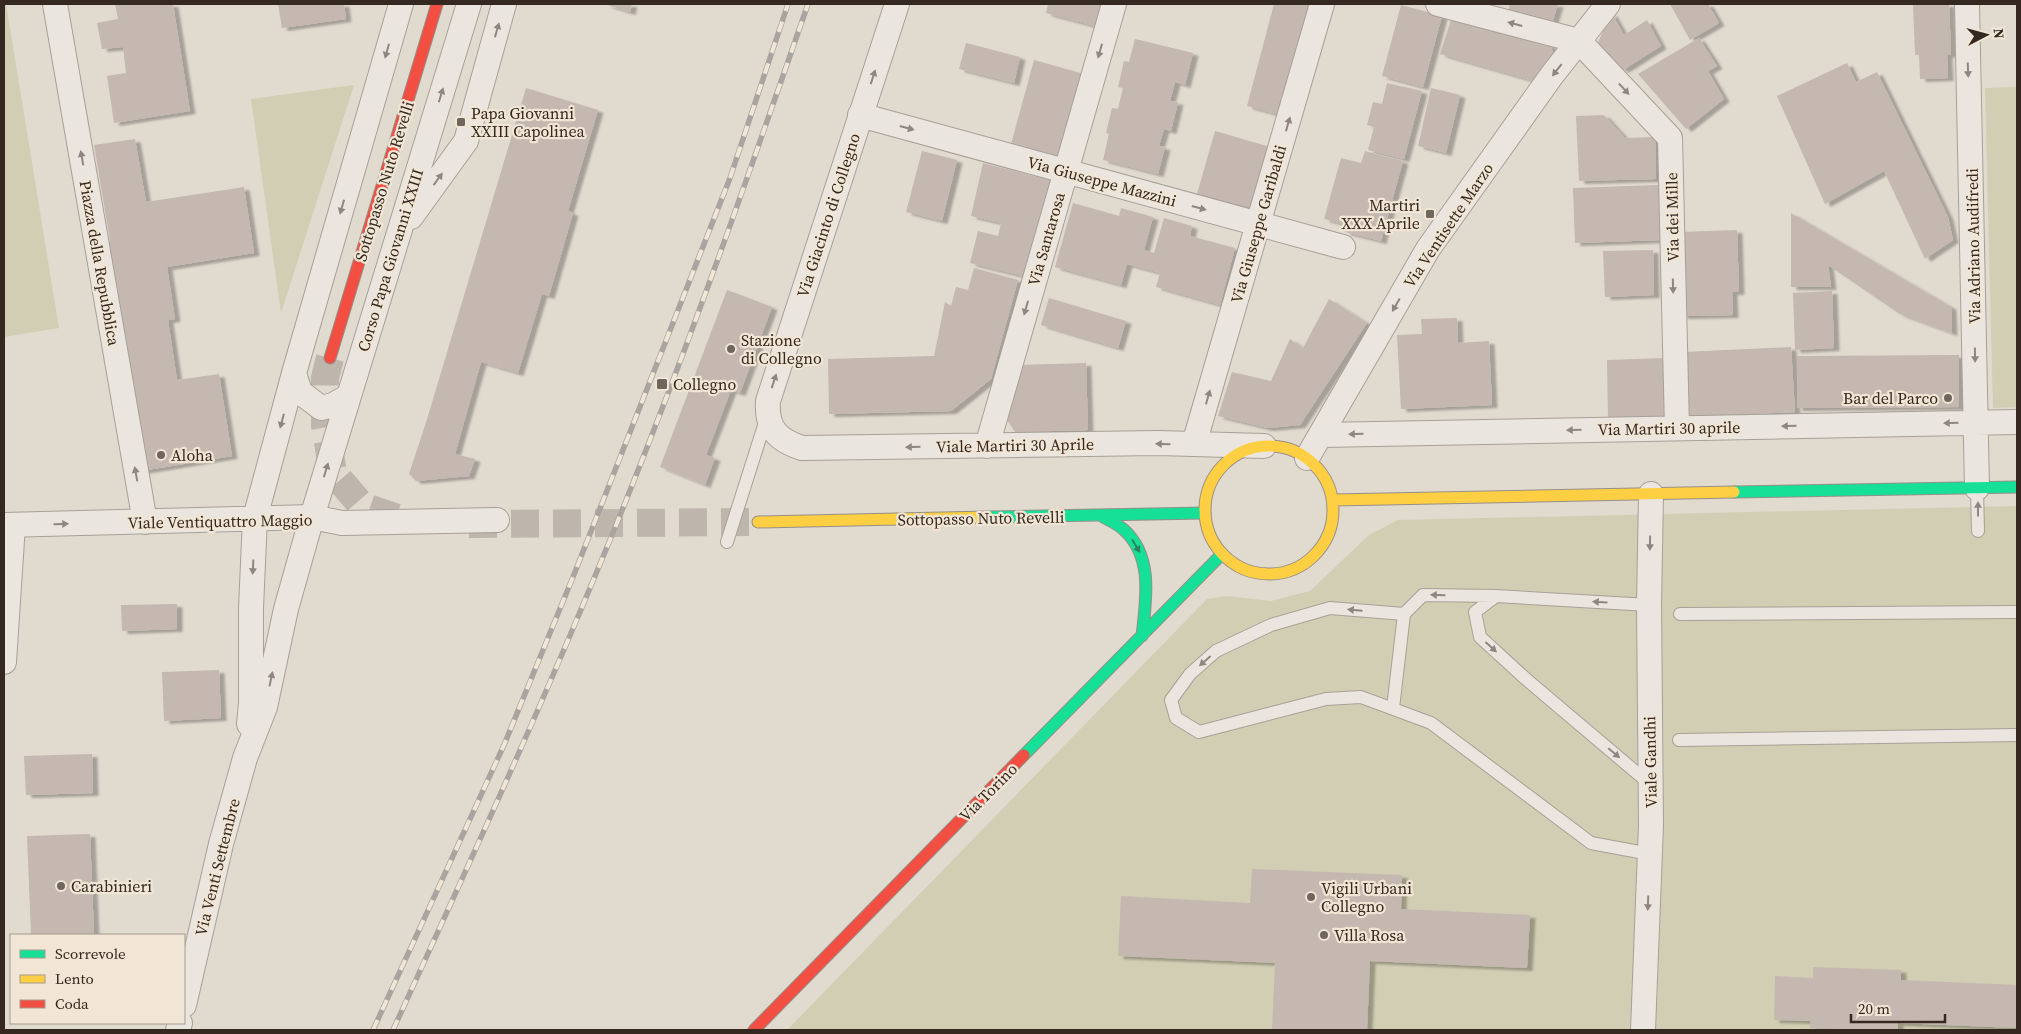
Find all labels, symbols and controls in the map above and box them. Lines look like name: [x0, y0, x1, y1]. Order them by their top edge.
north arrow: [1961, 10, 2011, 60]
one-way arrow: [1507, 20, 1522, 28]
one-way arrow: [493, 23, 501, 38]
text: N: [1988, 28, 2009, 40]
one-way arrow: [383, 43, 391, 58]
one-way arrow: [1096, 43, 1104, 58]
one-way arrow: [1965, 62, 1973, 78]
one-way arrow: [1551, 63, 1562, 76]
one-way arrow: [870, 69, 877, 84]
one-way arrow: [1618, 83, 1630, 95]
one-way arrow: [437, 88, 445, 103]
street label: Sottopasso Nuto Revelli: [349, 98, 419, 264]
place label: Papa Giovanni XXIII Capolinea: [471, 102, 585, 142]
marker: Papa Giovanni XXIII Capolinea: [455, 116, 467, 128]
one-way arrow: [1284, 116, 1292, 131]
one-way arrow: [900, 124, 915, 132]
street label: Via Giacinto di Collegno: [791, 130, 865, 300]
street label: Via Giuseppe Garibaldi: [1225, 142, 1291, 306]
one-way arrow: [78, 150, 86, 166]
street label: Via Giuseppe Mazzini: [1025, 151, 1179, 212]
street label: Via Ventisette Marzo: [1398, 158, 1498, 292]
street label: Corso Papa Giovanni XXIII: [352, 166, 428, 354]
street label: Via Adriano Audifredi: [1961, 168, 1985, 324]
one-way arrow: [433, 172, 443, 186]
street label: Via dei Mille: [1660, 172, 1684, 262]
street label: Piazza della Repubblica: [75, 179, 126, 348]
street label: Via Santarosa: [1022, 189, 1070, 288]
place label: Martiri XXX Aprile: [1341, 194, 1420, 234]
one-way arrow: [338, 199, 346, 214]
one-way arrow: [1192, 205, 1207, 213]
marker: Martiri XXX Aprile: [1424, 208, 1436, 220]
one-way arrow: [1670, 279, 1678, 295]
one-way arrow: [1392, 298, 1400, 312]
one-way arrow: [1022, 300, 1030, 315]
place label: Stazione di Collegno: [741, 329, 822, 369]
marker: Stazione di Collegno: [725, 343, 737, 355]
one-way arrow: [1971, 347, 1979, 363]
place label: Collegno: [673, 373, 736, 395]
one-way arrow: [770, 373, 778, 388]
marker: Collegno: [655, 377, 669, 391]
place label: Bar del Parco: [1843, 387, 1938, 409]
one-way arrow: [1204, 390, 1212, 405]
marker: Bar del Parco: [1942, 392, 1954, 404]
one-way arrow: [277, 413, 285, 428]
street label: Via Martiri 30 aprile: [1597, 416, 1741, 440]
one-way arrow: [1943, 419, 1959, 427]
one-way arrow: [1780, 422, 1796, 430]
one-way arrow: [1565, 426, 1581, 434]
one-way arrow: [1348, 430, 1364, 438]
street label: Viale Martiri 30 Aprile: [936, 433, 1094, 457]
one-way arrow: [1155, 440, 1171, 448]
one-way arrow: [905, 443, 921, 451]
place label: Aloha: [171, 444, 214, 466]
marker: Aloha: [155, 449, 167, 461]
one-way arrow: [323, 463, 331, 478]
one-way arrow: [132, 465, 140, 481]
one-way arrow: [1973, 501, 1981, 517]
street label: Sottopasso Nuto Revelli: [898, 506, 1065, 530]
street label: Viale Ventiquattro Maggio: [127, 508, 313, 534]
one-way arrow: [54, 520, 70, 528]
one-way arrow: [1646, 535, 1654, 551]
one-way arrow: [1132, 539, 1141, 553]
one-way arrow: [249, 559, 257, 575]
one-way arrow: [1430, 591, 1446, 599]
one-way arrow: [1592, 598, 1608, 606]
one-way arrow: [1347, 606, 1363, 614]
one-way arrow: [1485, 641, 1497, 653]
one-way arrow: [1199, 655, 1211, 666]
one-way arrow: [267, 671, 275, 686]
street label: Viale Gandhi: [1638, 716, 1662, 808]
one-way arrow: [1607, 748, 1620, 759]
street label: Via Torino: [954, 758, 1022, 826]
street label: Via Venti Settembre: [189, 796, 245, 938]
place label: Carabinieri: [71, 875, 152, 897]
place label: Vigili Urbani Collegno: [1321, 877, 1412, 917]
marker: Carabinieri: [55, 880, 67, 892]
marker: Vigili Urbani Collegno: [1305, 891, 1317, 903]
one-way arrow: [1644, 895, 1652, 911]
place label: Villa Rosa: [1334, 924, 1405, 946]
marker: Villa Rosa: [1318, 929, 1330, 941]
legend: [10, 934, 185, 1024]
text: Scorrevole: [55, 943, 126, 964]
text: Lento: [55, 968, 94, 989]
scale bar: [1851, 992, 1945, 1024]
text: Coda: [55, 993, 89, 1014]
text: 20 m: [1858, 998, 1890, 1019]

